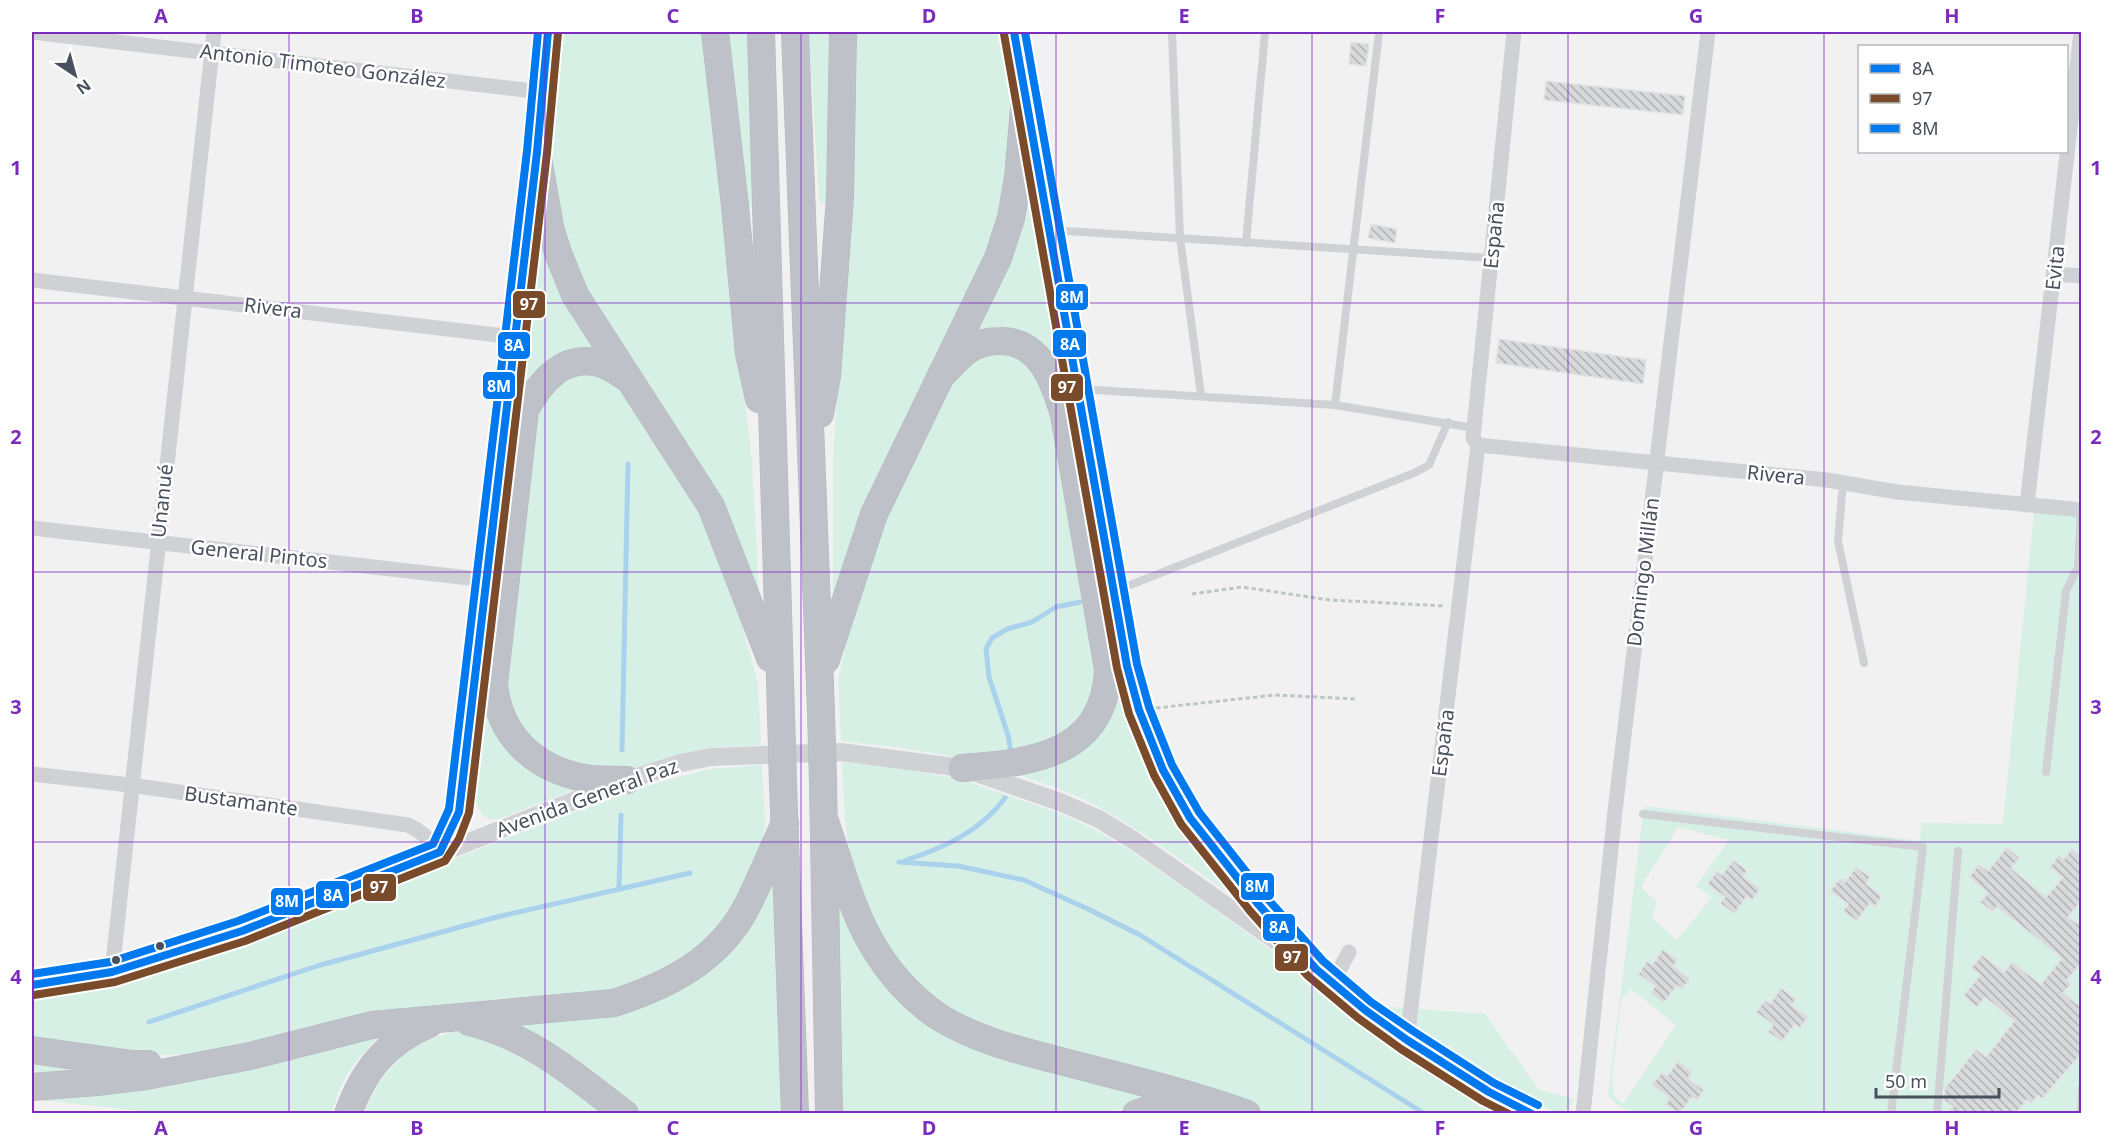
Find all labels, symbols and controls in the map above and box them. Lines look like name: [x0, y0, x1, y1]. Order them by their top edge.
text: A: [154, 2, 168, 29]
text: B: [410, 2, 424, 29]
text: C: [667, 2, 680, 29]
text: D: [922, 2, 936, 29]
text: E: [1178, 2, 1190, 29]
text: F: [1435, 2, 1445, 29]
text: G: [1689, 2, 1703, 29]
text: H: [1944, 2, 1960, 29]
street label: Antonio Timoteo González: [199, 37, 448, 94]
north arrow: [45, 45, 105, 105]
legend: [1858, 45, 2068, 153]
text: 8A: [1912, 56, 1934, 80]
text: N: [72, 74, 96, 100]
text: 97: [1912, 86, 1933, 110]
text: 8M: [1912, 116, 1939, 140]
text: 1: [10, 154, 22, 181]
text: 1: [2090, 154, 2102, 181]
street label: España: [1477, 200, 1510, 270]
street label: Evita: [2039, 244, 2070, 292]
line badge: 8M: [1055, 283, 1089, 311]
text: 8M: [1060, 286, 1084, 308]
line badge: 97: [512, 290, 546, 319]
street label: Rivera: [243, 291, 304, 324]
text: 97: [520, 293, 538, 315]
line badge: 8A: [1052, 329, 1087, 358]
line badge: 8A: [497, 331, 531, 360]
text: 8A: [1060, 333, 1081, 355]
text: 8A: [504, 334, 525, 356]
line badge: 8M: [482, 371, 516, 400]
line badge: 97: [1050, 373, 1084, 402]
text: 8M: [487, 375, 511, 397]
text: 97: [1058, 376, 1076, 398]
text: 2: [10, 423, 22, 450]
text: 2: [2090, 423, 2102, 450]
street label: Rivera: [1746, 458, 1806, 491]
street label: Unanué: [144, 463, 179, 539]
street label: Domingo Millán: [1620, 496, 1665, 648]
street label: General Pintos: [189, 533, 329, 574]
text: 3: [10, 693, 22, 720]
text: 3: [2090, 693, 2102, 720]
street label: España: [1425, 708, 1460, 778]
street label: Avenida General Paz: [492, 752, 682, 843]
street label: Bustamante: [183, 779, 299, 822]
line badge: 8M: [1240, 872, 1275, 901]
line badge: 97: [362, 873, 397, 902]
text: 8M: [1245, 875, 1269, 897]
text: 97: [370, 876, 388, 898]
line badge: 8A: [315, 880, 350, 909]
text: 8A: [323, 884, 344, 906]
line badge: 8M: [270, 887, 304, 916]
text: 8M: [275, 890, 299, 912]
line badge: 8A: [1262, 913, 1296, 942]
text: 8A: [1269, 916, 1290, 938]
unlabelled marker: [154, 940, 166, 952]
line badge: 97: [1274, 943, 1309, 972]
text: 97: [1283, 946, 1301, 968]
unlabelled marker: [110, 954, 122, 966]
text: 4: [10, 963, 22, 990]
text: 4: [2090, 963, 2102, 990]
scale bar: [1876, 1061, 1999, 1099]
text: 50 m: [1885, 1069, 1927, 1093]
text: A: [154, 1114, 168, 1141]
text: B: [410, 1114, 424, 1141]
text: C: [667, 1114, 680, 1141]
text: D: [922, 1114, 936, 1141]
text: E: [1178, 1114, 1190, 1141]
text: F: [1435, 1114, 1445, 1141]
text: G: [1689, 1114, 1703, 1141]
text: H: [1944, 1114, 1960, 1141]

